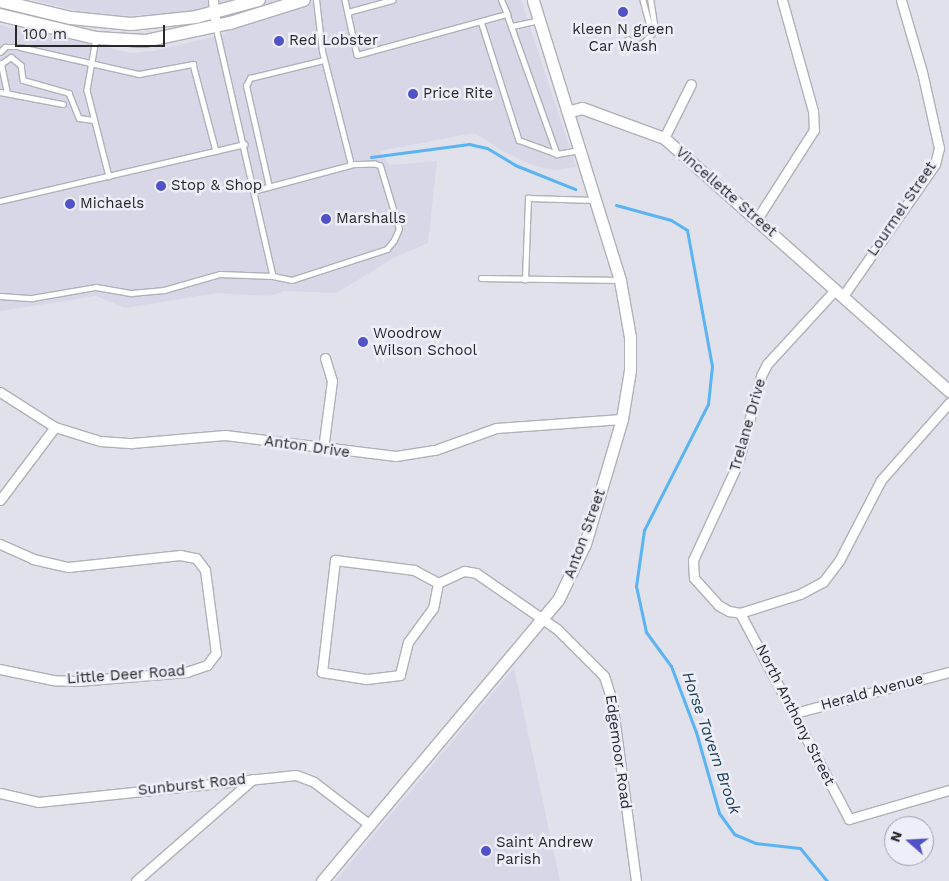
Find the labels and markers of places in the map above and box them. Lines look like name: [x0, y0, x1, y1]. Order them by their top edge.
marker: kleen N green Car Wash: [617, 6, 629, 18]
place label: kleen N green Car Wash: [572, 20, 674, 55]
place label: Red Lobster: [289, 32, 378, 50]
marker: Red Lobster: [273, 35, 285, 47]
place label: Price Rite: [423, 85, 493, 103]
marker: Price Rite: [407, 88, 419, 100]
place label: Stop & Shop: [171, 177, 262, 195]
marker: Stop & Shop: [155, 180, 167, 192]
place label: Michaels: [80, 195, 144, 213]
marker: Michaels: [64, 198, 76, 210]
place label: Marshalls: [336, 210, 406, 228]
marker: Marshalls: [320, 213, 332, 225]
place label: Woodrow Wilson School: [373, 324, 477, 359]
marker: Woodrow Wilson School: [357, 336, 369, 348]
place label: Saint Andrew Parish: [496, 833, 594, 868]
marker: Saint Andrew Parish: [480, 845, 492, 857]

